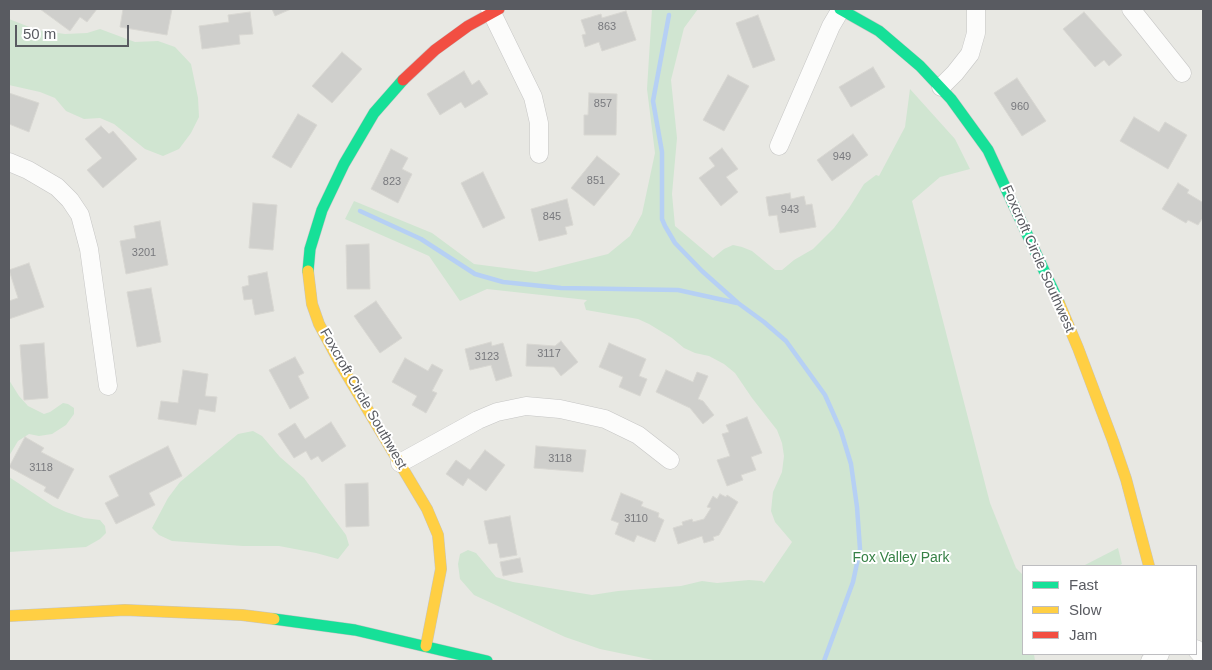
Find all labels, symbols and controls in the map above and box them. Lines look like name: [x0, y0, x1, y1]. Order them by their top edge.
scale bar: [18, 15, 131, 47]
house number: 863: [598, 20, 616, 34]
text: 50 m: [23, 25, 56, 42]
house number: 857: [594, 97, 612, 111]
house number: 960: [1011, 100, 1029, 114]
house number: 949: [833, 150, 851, 164]
house number: 851: [587, 174, 605, 188]
house number: 823: [383, 175, 401, 189]
street label: Foxcroft Circle Southwest: [998, 183, 1078, 335]
house number: 943: [781, 203, 799, 217]
house number: 845: [543, 210, 561, 224]
house number: 3201: [132, 246, 156, 260]
street label: Foxcroft Circle Southwest: [316, 326, 410, 472]
house number: 3117: [537, 347, 561, 361]
house number: 3123: [475, 350, 499, 364]
house number: 3118: [548, 452, 572, 466]
house number: 3118: [29, 461, 53, 475]
house number: 3110: [624, 512, 648, 526]
park label: Fox Valley Park: [853, 550, 949, 566]
legend: [1022, 565, 1197, 655]
text: Fast: [1069, 576, 1098, 593]
text: Slow: [1069, 601, 1102, 618]
text: Jam: [1069, 626, 1097, 643]

